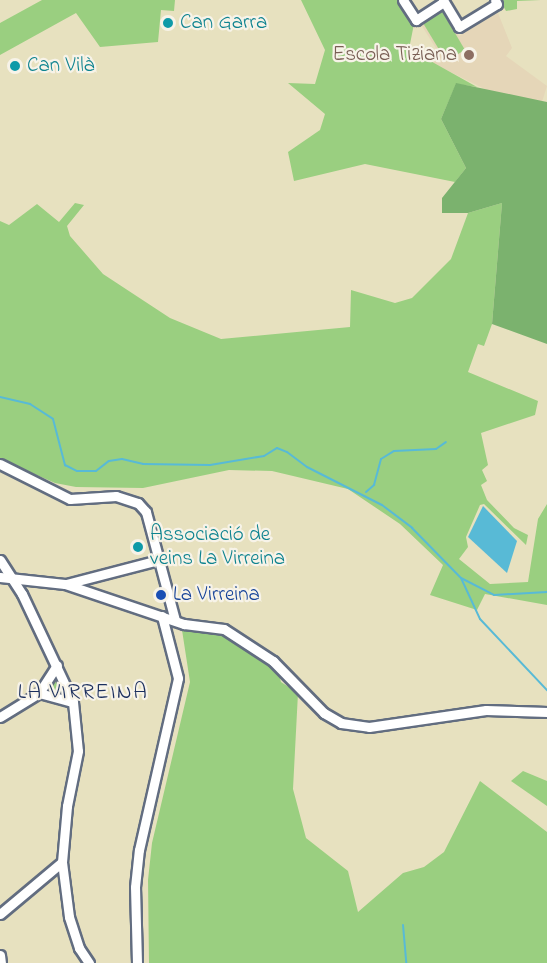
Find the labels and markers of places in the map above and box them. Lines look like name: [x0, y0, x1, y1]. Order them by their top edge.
place label: Can Garra: [180, 10, 267, 36]
marker: Can Garra: [161, 16, 175, 30]
place label: Escola Tiziana: [332, 42, 457, 68]
marker: Escola Tiziana: [462, 48, 476, 62]
place label: Can Vilà: [27, 53, 94, 79]
marker: Can Vilà: [8, 59, 22, 73]
place label: Associació de veins La Virreina: [150, 522, 285, 572]
marker: Associació de veins La Virreina: [131, 540, 145, 554]
place label: La Virreina: [173, 582, 260, 608]
marker: La Virreina: [154, 588, 168, 602]

